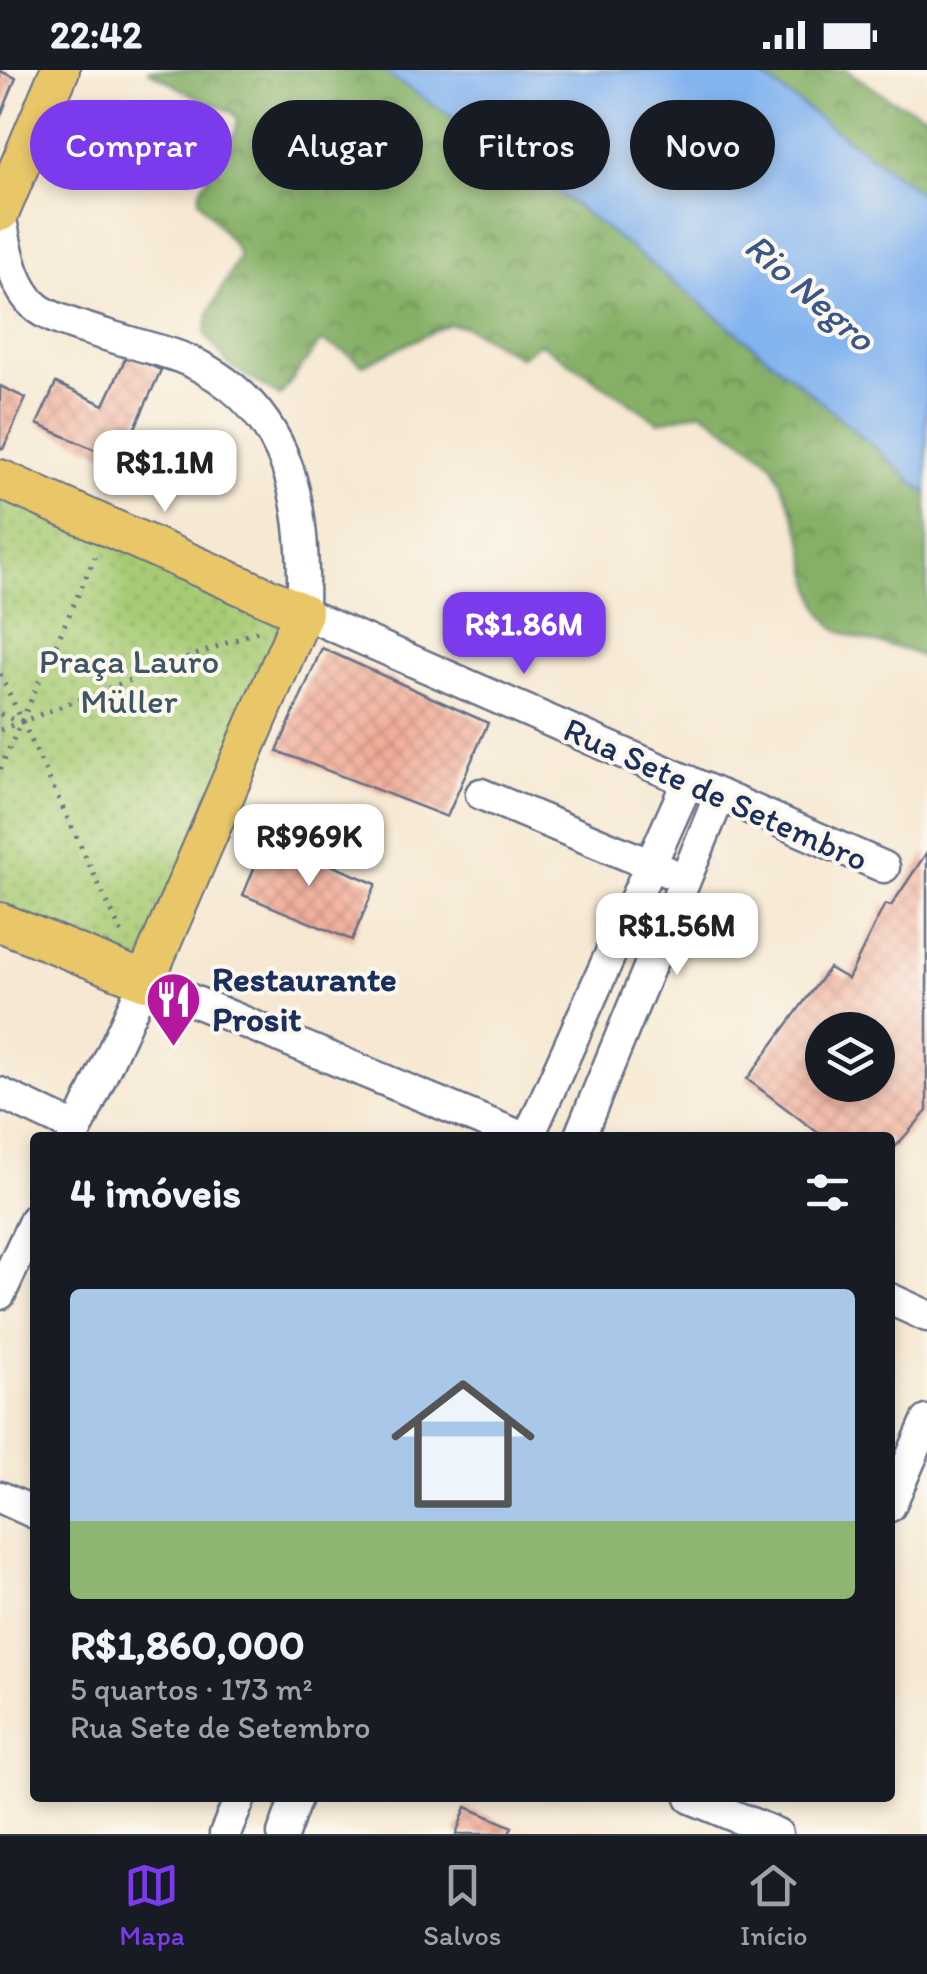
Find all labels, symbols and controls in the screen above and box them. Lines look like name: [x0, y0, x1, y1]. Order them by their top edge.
text: 22:42: [50, 12, 142, 58]
chip: Comprar: [30, 100, 232, 190]
chip: Alugar: [252, 100, 423, 190]
chip: Filtros: [443, 100, 610, 190]
chip: Novo: [630, 100, 775, 190]
water label: Rio Negro: [735, 223, 886, 362]
pin: R$1.1M: [84, 430, 246, 515]
text: R$1.1M: [116, 443, 214, 481]
pin: R$1.86M: [432, 592, 616, 677]
text: R$1.86M: [465, 605, 583, 643]
park label: Praça Lauro Müller: [39, 640, 219, 722]
street label: Rua Sete de Setembro: [557, 708, 875, 880]
pin: R$969K: [228, 804, 390, 889]
text: R$969K: [256, 817, 362, 855]
pin: R$1.56M: [585, 893, 769, 978]
text: R$1.56M: [618, 906, 736, 944]
place label: Restaurante Prosit: [212, 958, 397, 1040]
restaurant icon: Restaurante Prosit: [143, 969, 203, 1048]
map controls: [805, 1012, 895, 1102]
button: layers: [805, 1012, 895, 1102]
icon: filters: [800, 1165, 855, 1220]
text: 4 imóveis: [70, 1167, 241, 1218]
icon: home: [373, 1354, 553, 1534]
text: R$1,860,000: [70, 1619, 305, 1670]
text: 5 quartos · 173 m²: [70, 1670, 313, 1708]
text: Rua Sete de Setembro: [70, 1708, 371, 1746]
tab: Mapa: [119, 1858, 185, 1952]
tab: Salvos: [423, 1858, 501, 1952]
tab: Início: [740, 1858, 808, 1952]

